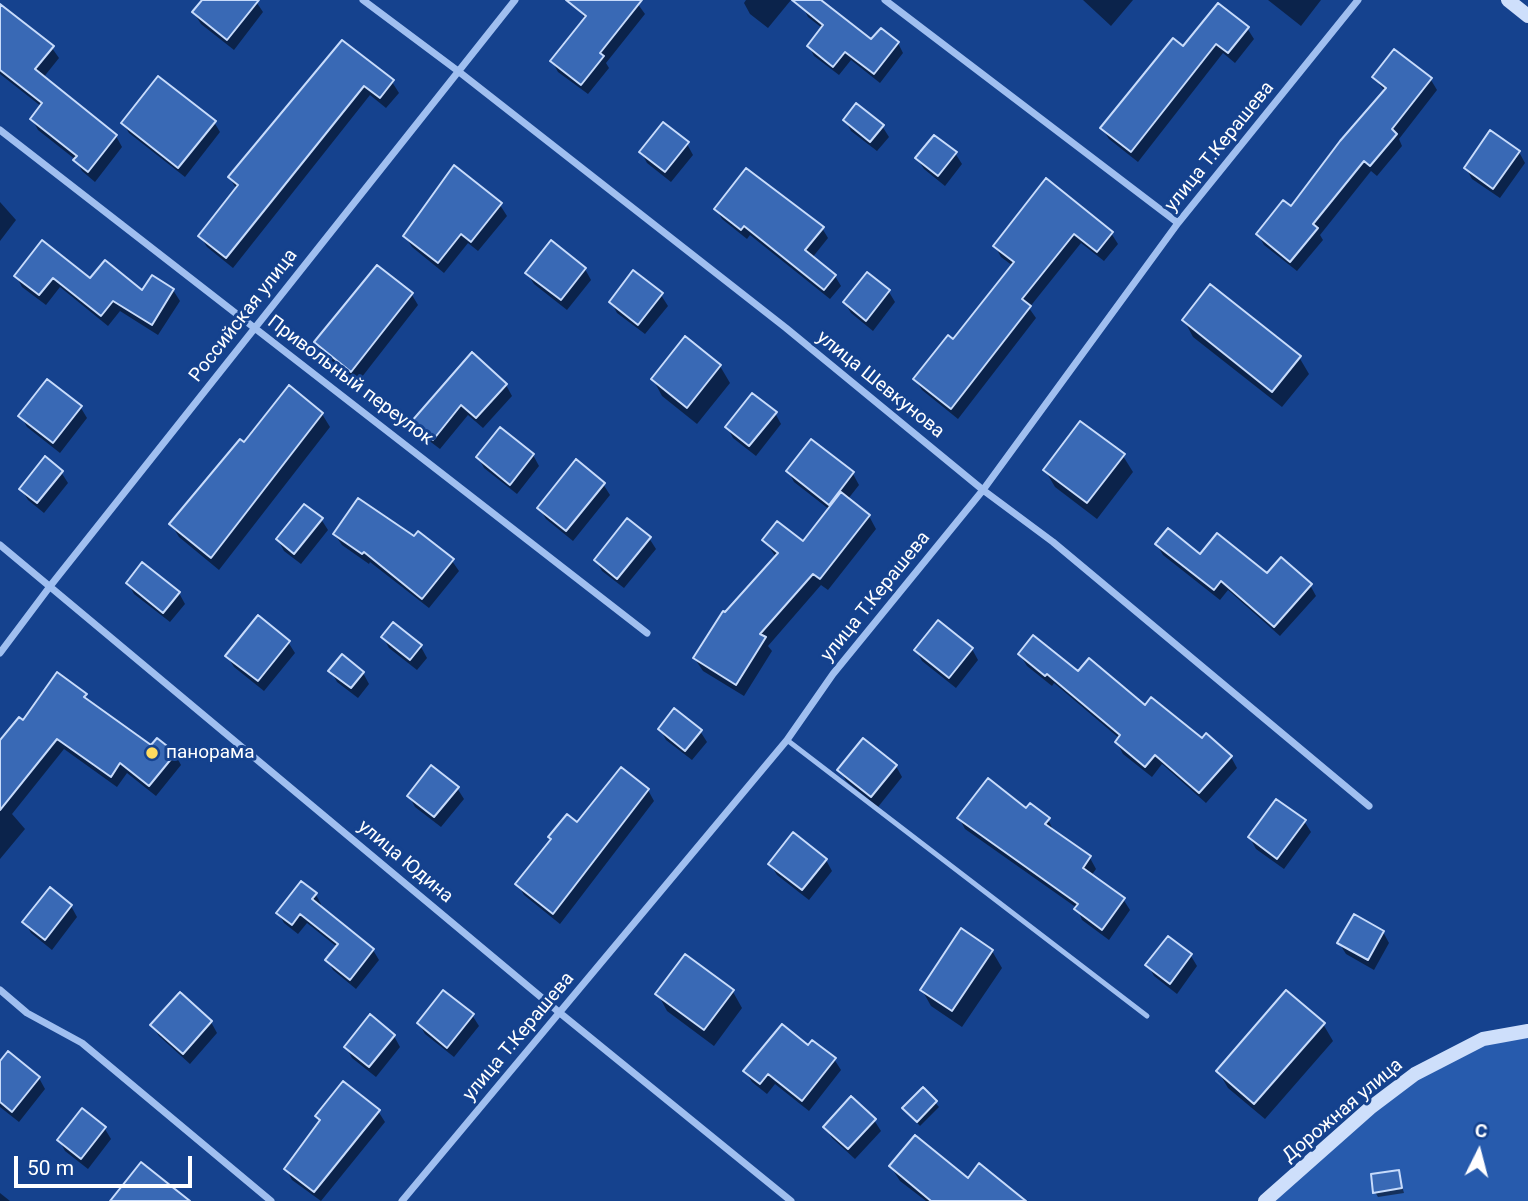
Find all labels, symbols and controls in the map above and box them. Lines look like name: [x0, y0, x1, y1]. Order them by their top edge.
street label: улица Т.Керашева: [1161, 77, 1279, 217]
street label: Российская улица: [185, 245, 303, 387]
street label: Привольный переулок: [263, 311, 437, 451]
street label: улица Шевкунова: [811, 326, 949, 444]
street label: улица Т.Керашева: [817, 527, 935, 667]
place label: панорама: [166, 742, 255, 764]
marker: панорама: [144, 745, 160, 761]
street label: улица Юдина: [353, 816, 457, 908]
street label: улица Т.Керашева: [459, 968, 579, 1106]
street label: Дорожная улица: [1278, 1054, 1408, 1168]
north arrow: [1444, 1117, 1514, 1187]
text: С: [1474, 1119, 1489, 1143]
scale bar: [18, 1142, 196, 1186]
text: 50 m: [27, 1156, 74, 1180]

